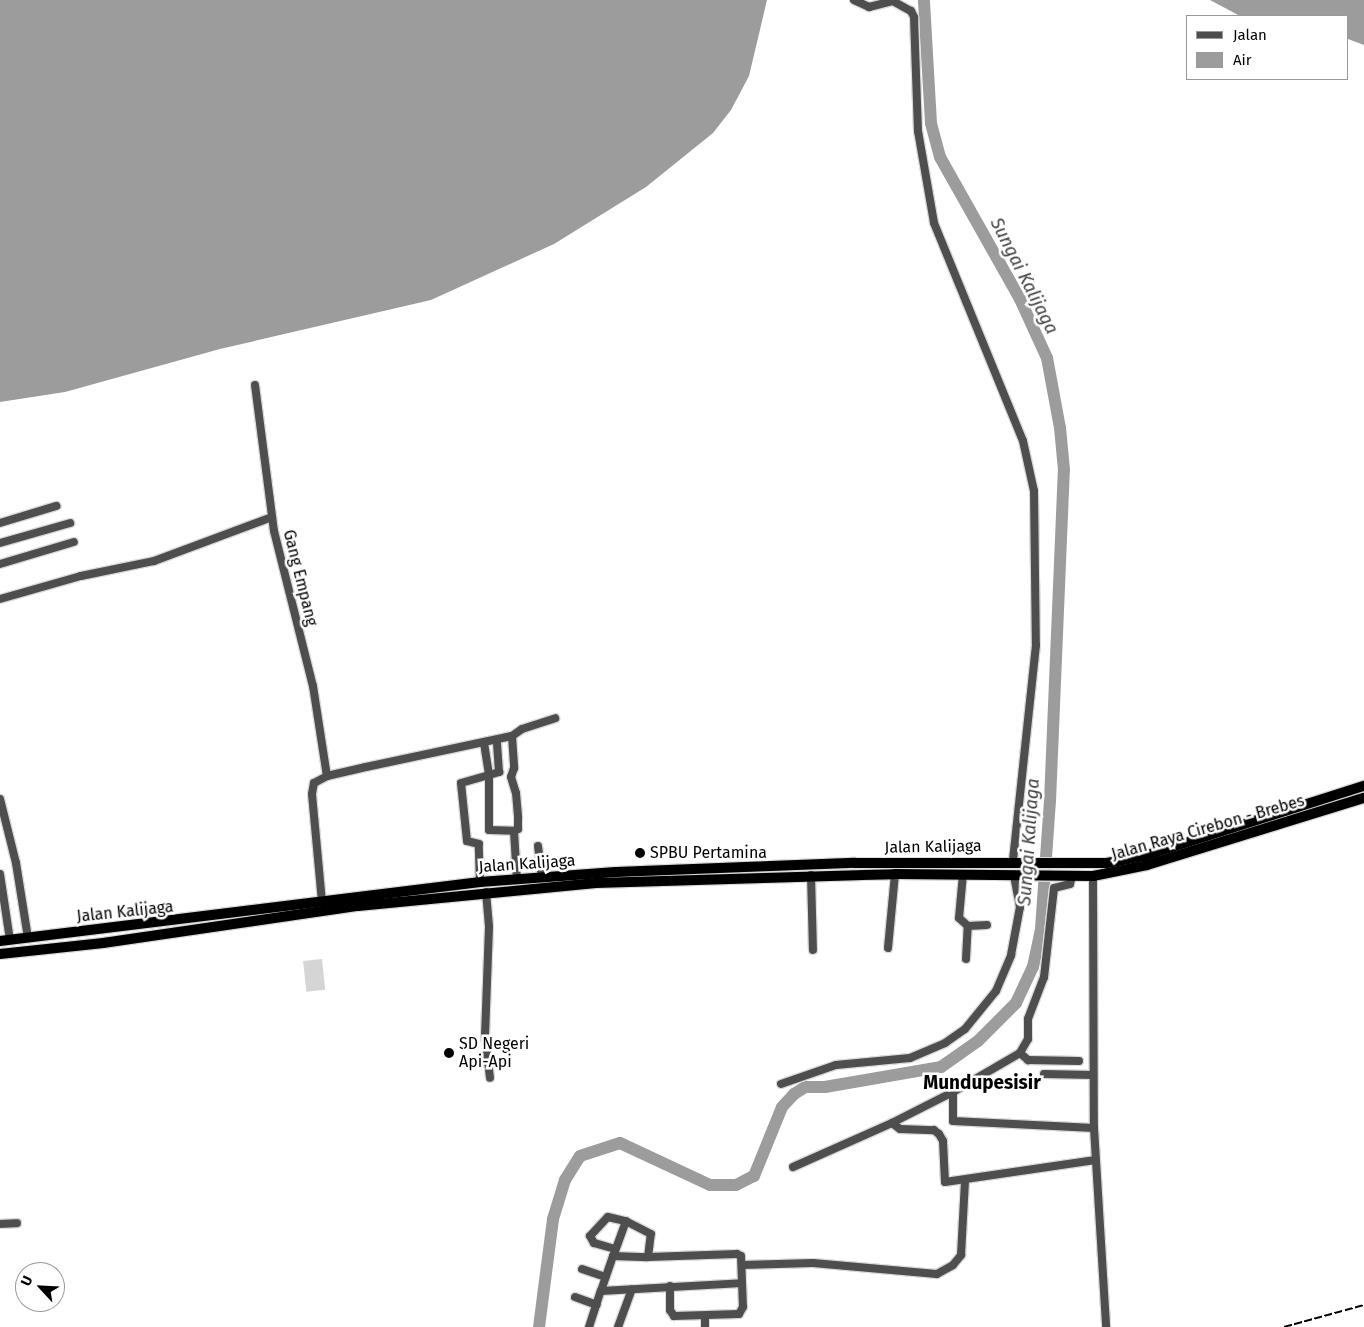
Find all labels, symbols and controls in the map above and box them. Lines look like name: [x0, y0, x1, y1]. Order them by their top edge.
legend: [1186, 15, 1349, 80]
text: Jalan: [1233, 26, 1267, 44]
text: Air: [1233, 51, 1252, 69]
water label: Sungai Kalijaga: [985, 214, 1063, 338]
street label: Gang Empang: [279, 528, 321, 628]
water label: Sungai Kalijaga: [1014, 778, 1044, 906]
street label: Jalan Raya Cirebon - Brebes: [1109, 791, 1307, 865]
street label: Jalan Kalijaga: [884, 837, 982, 857]
place label: SPBU Pertamina: [650, 843, 767, 863]
marker: SPBU Pertamina: [634, 847, 646, 859]
street label: Jalan Kalijaga: [478, 851, 576, 877]
street label: Jalan Kalijaga: [76, 897, 174, 927]
place label: SD Negeri Api-Api: [459, 1034, 529, 1072]
marker: SD Negeri Api-Api: [443, 1047, 455, 1059]
district label: Mundupesisir: [923, 1072, 1041, 1094]
north arrow: [15, 1262, 65, 1312]
text: U: [17, 1273, 36, 1289]

